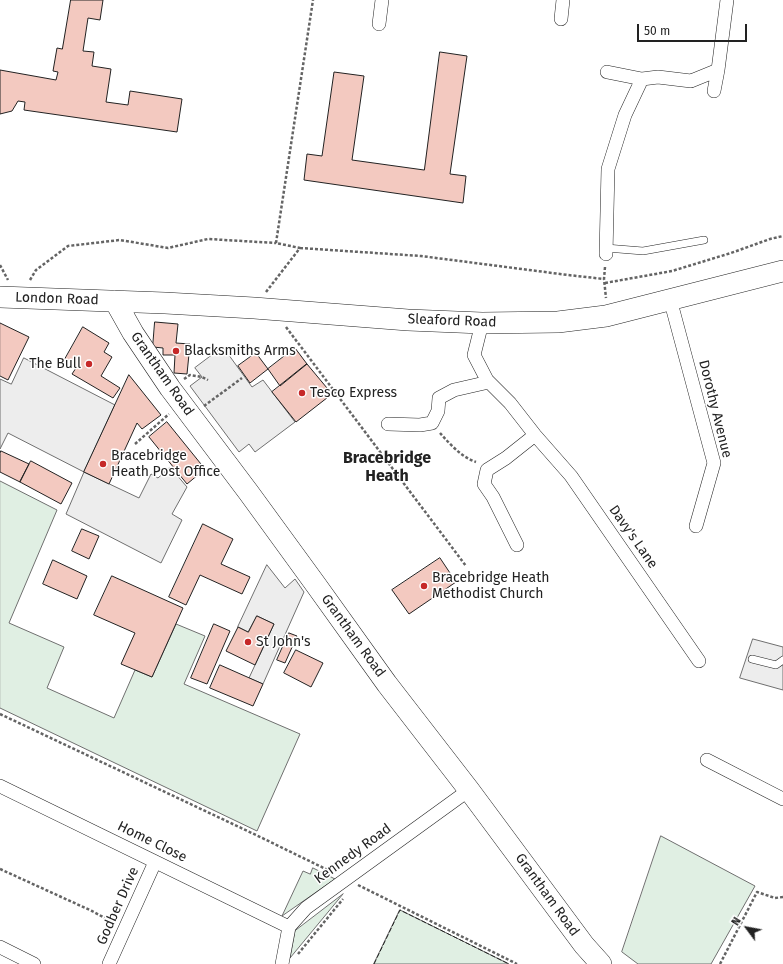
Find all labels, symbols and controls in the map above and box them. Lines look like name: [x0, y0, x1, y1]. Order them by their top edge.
scale bar: [639, 16, 749, 42]
text: 50 m: [644, 24, 670, 38]
street label: London Road: [15, 289, 99, 309]
street label: Sleaford Road: [407, 311, 497, 331]
street label: Grantham Road: [127, 329, 197, 419]
place label: Blacksmiths Arms: [184, 343, 296, 359]
marker: Blacksmiths Arms: [171, 346, 181, 356]
place label: The Bull: [29, 356, 81, 372]
street label: Dorothy Avenue: [695, 358, 735, 460]
marker: The Bull: [84, 359, 94, 369]
place label: Tesco Express: [310, 385, 397, 401]
marker: Tesco Express: [297, 388, 307, 398]
place label: Bracebridge Heath Post Office: [111, 448, 220, 480]
district label: Bracebridge Heath: [343, 449, 431, 487]
marker: Bracebridge Heath Post Office: [98, 459, 108, 469]
street label: Davy's Lane: [605, 502, 661, 572]
place label: Bracebridge Heath Methodist Church: [432, 570, 549, 602]
marker: Bracebridge Heath Methodist Church: [419, 581, 429, 591]
street label: Grantham Road: [317, 591, 389, 681]
place label: St John's: [256, 634, 311, 650]
marker: St John's: [243, 637, 253, 647]
street label: Home Close: [115, 818, 189, 866]
street label: Kennedy Road: [311, 820, 395, 888]
street label: Grantham Road: [511, 850, 583, 940]
street label: Godber Drive: [93, 865, 143, 947]
north arrow: [727, 908, 767, 948]
text: N: [729, 915, 744, 928]

